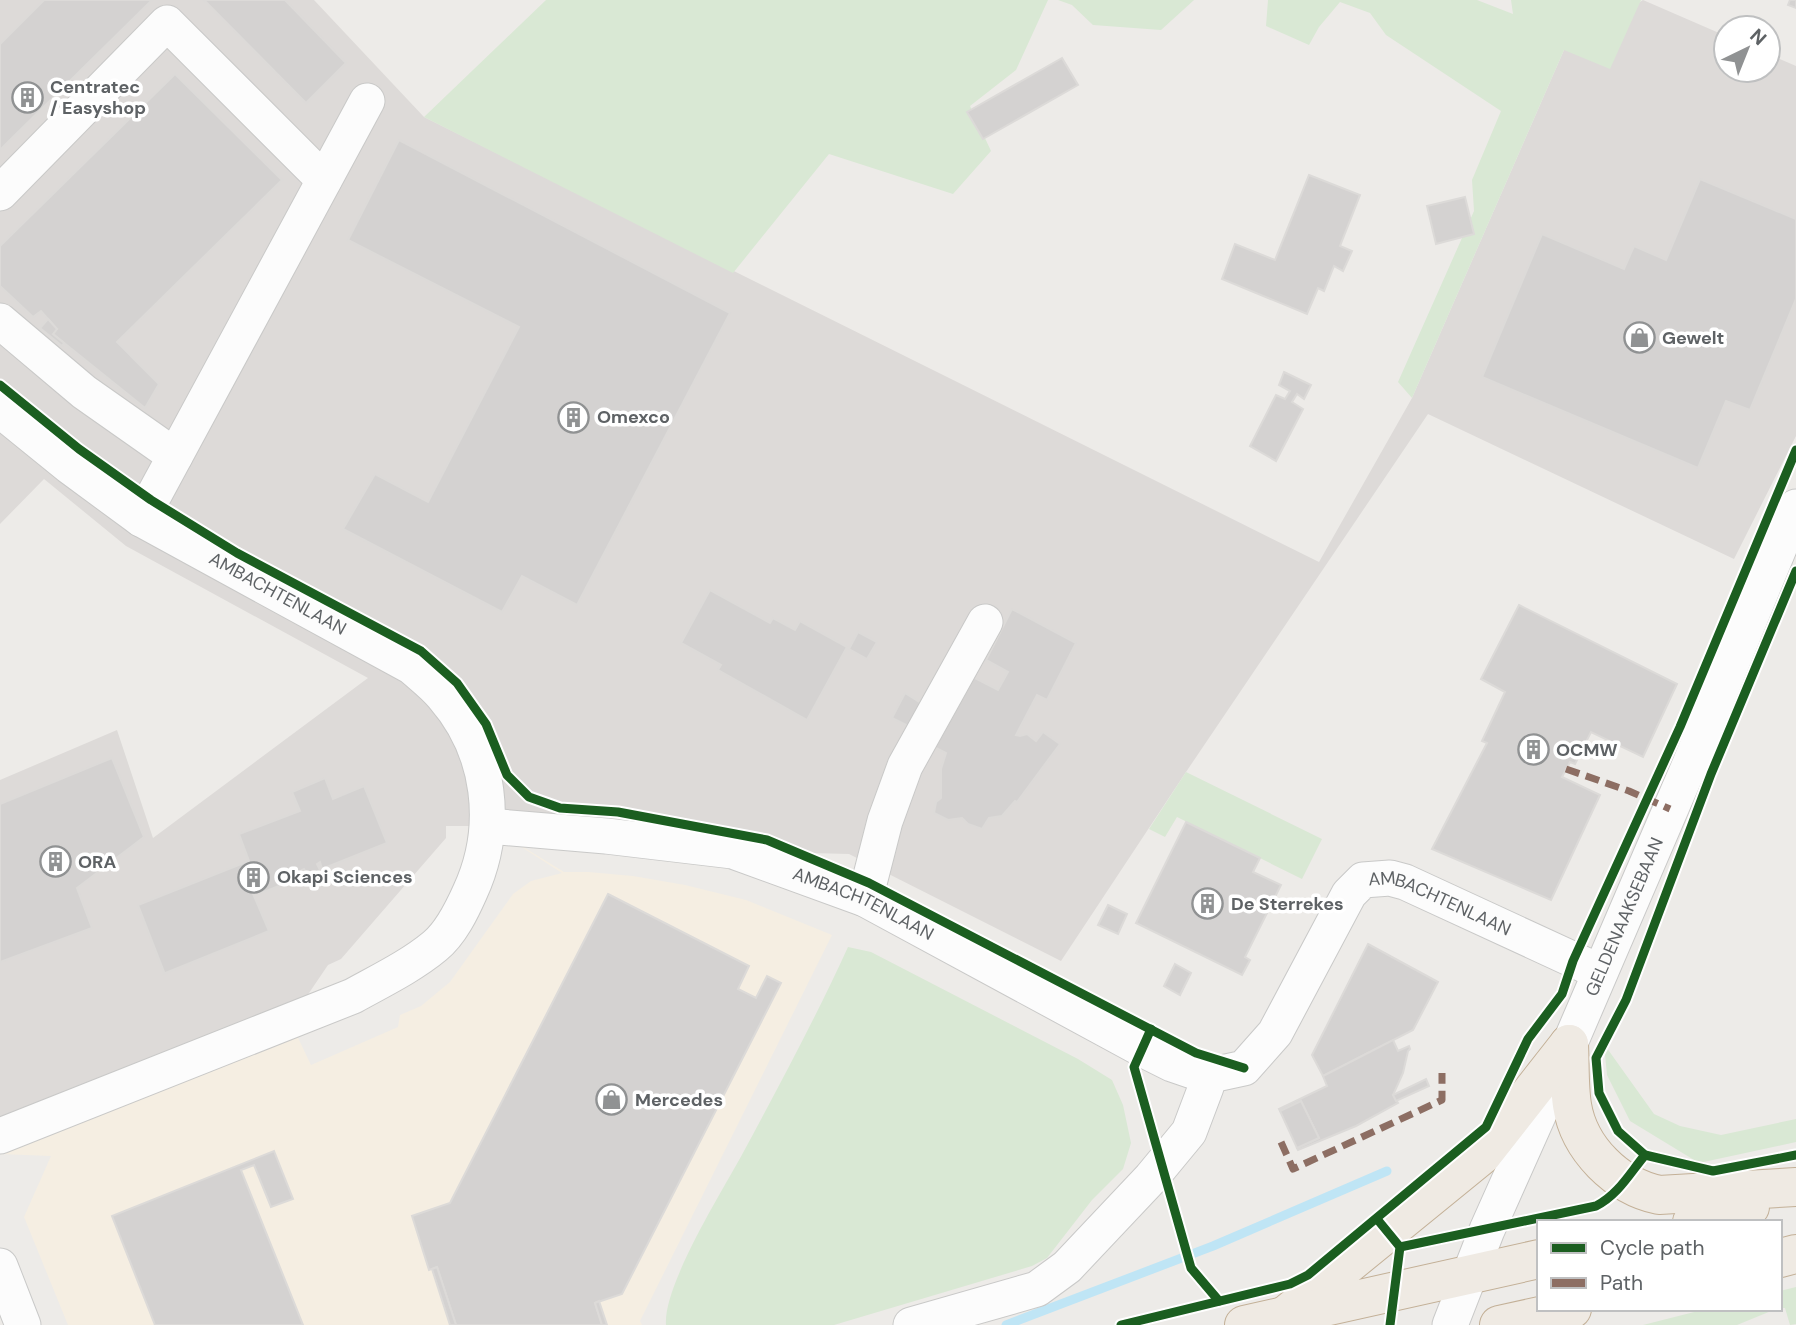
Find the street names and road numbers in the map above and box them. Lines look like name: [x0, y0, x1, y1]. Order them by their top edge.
street label: AMBACHTENLAAN: [205, 547, 350, 641]
street label: GELDENAAKSEBAAN: [1580, 834, 1669, 1000]
street label: AMBACHTENLAAN: [789, 862, 938, 946]
street label: AMBACHTENLAAN: [1368, 866, 1515, 941]

